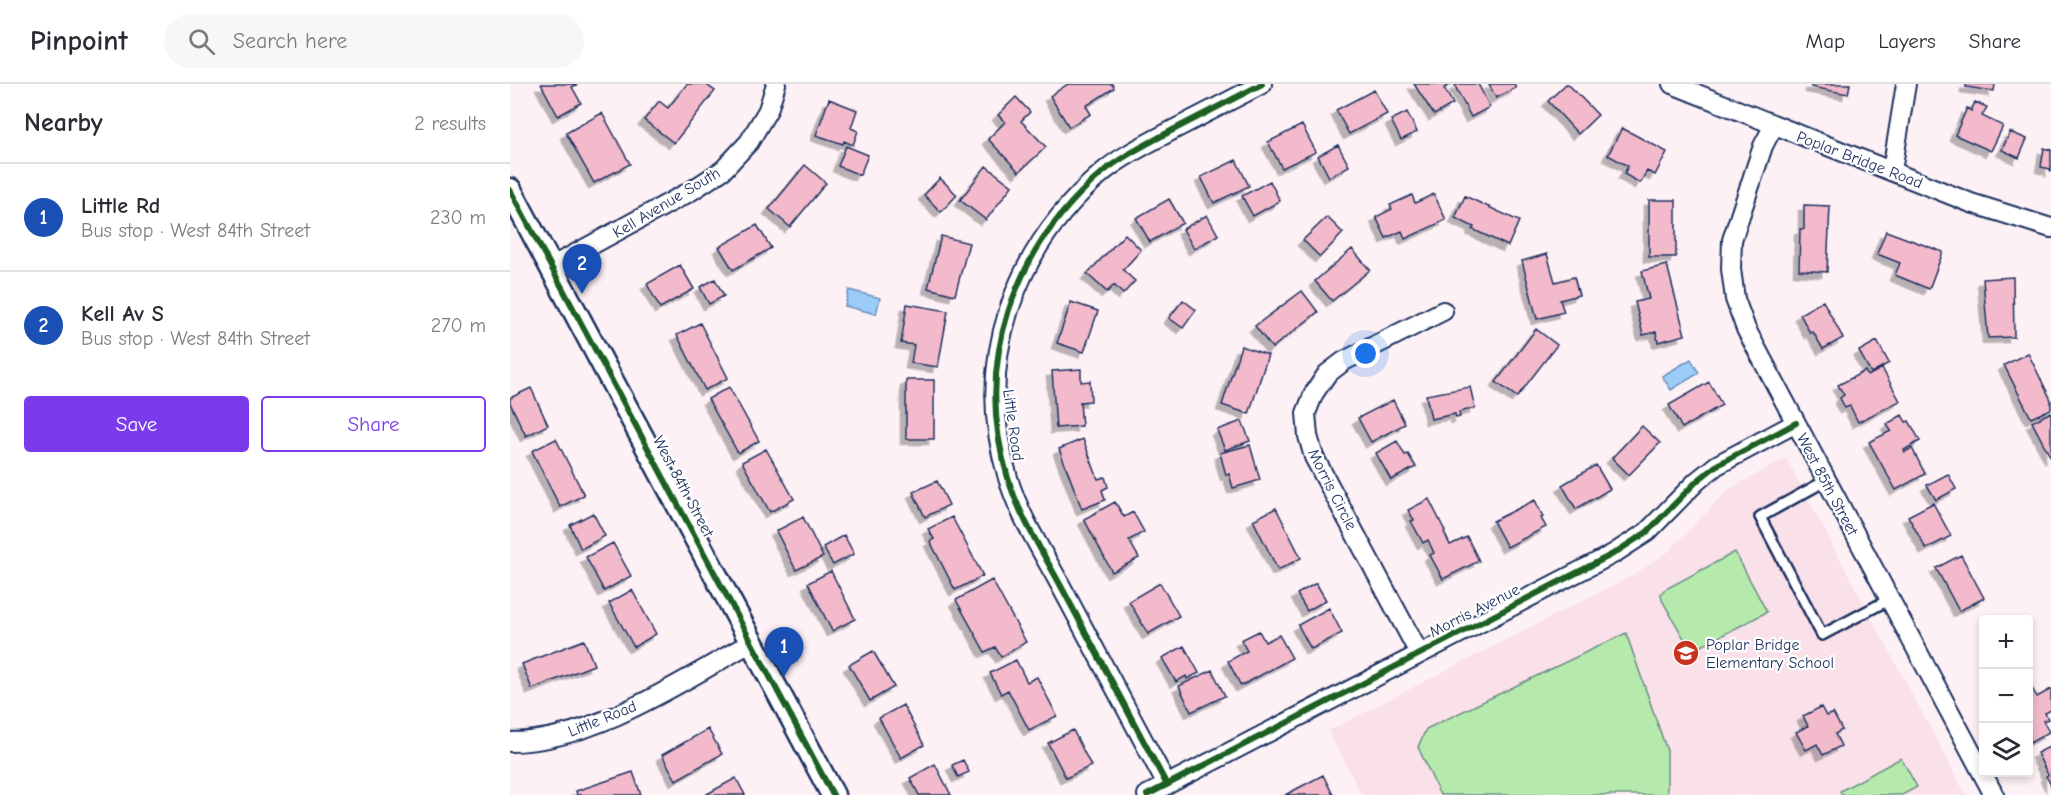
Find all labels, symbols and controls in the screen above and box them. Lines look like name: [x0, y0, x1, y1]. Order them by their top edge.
search box: [164, 14, 584, 68]
text: Pinpoint: [30, 25, 128, 57]
icon: search: [185, 25, 218, 58]
text: Search here: [233, 28, 347, 54]
text: Map: [1806, 29, 1845, 53]
text: Layers: [1878, 29, 1936, 53]
text: Share: [1969, 29, 2021, 53]
text: Nearby: [24, 108, 103, 138]
text: 2 results: [414, 112, 486, 135]
street label: Poplar Bridge Road: [1794, 128, 1925, 192]
street label: Kell Avenue South: [610, 164, 723, 242]
text: Little Rd: [81, 193, 160, 219]
text: 1: [40, 206, 47, 229]
text: 230 m: [430, 206, 486, 229]
text: Bus stop · West 84th Street: [81, 219, 310, 242]
pin: 2: [562, 244, 602, 294]
text: Kell Av S: [81, 301, 164, 327]
text: 2: [39, 314, 48, 337]
text: 270 m: [431, 314, 486, 337]
text: Bus stop · West 84th Street: [81, 327, 310, 350]
your location: [1351, 339, 1380, 368]
street label: Little Road: [999, 388, 1027, 462]
button: Save: [24, 396, 249, 452]
button: Share: [261, 396, 486, 452]
street label: West 85th Street: [1793, 430, 1862, 539]
street label: West 84th Street: [649, 433, 718, 540]
street label: Morris Circle: [1304, 446, 1360, 533]
street label: Morris Avenue: [1426, 580, 1523, 641]
map controls: [1979, 615, 2033, 777]
button: +: [1979, 615, 2033, 669]
pin: 1: [764, 628, 804, 677]
place label: Poplar Bridge Elementary School: [1706, 636, 1834, 672]
school or university icon: Poplar Bridge Elementary School: [1671, 638, 1701, 668]
button: −: [1979, 669, 2033, 723]
street label: Little Road: [566, 697, 639, 741]
button: layers: [1979, 723, 2033, 777]

